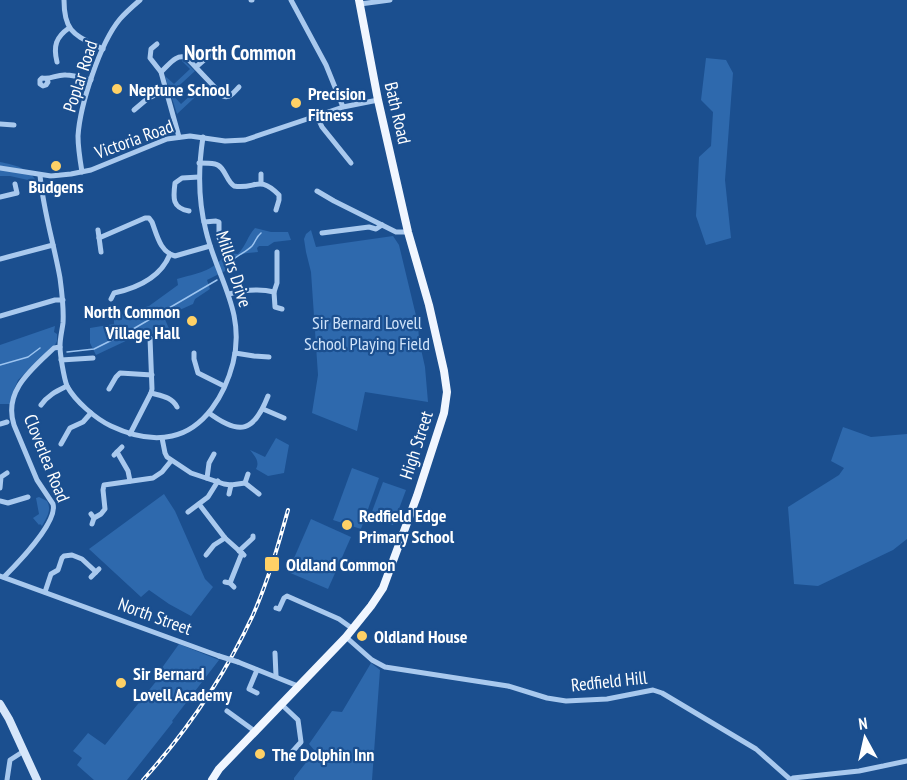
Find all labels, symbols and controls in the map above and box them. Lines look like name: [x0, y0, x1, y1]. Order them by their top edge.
street label: Poplar Road: [58, 37, 102, 115]
district label: North Common: [184, 39, 296, 66]
place label: Neptune School: [129, 78, 231, 101]
street label: Bath Road: [380, 80, 416, 146]
marker: Neptune School: [110, 82, 124, 96]
place label: Precision Fitness: [308, 82, 366, 126]
marker: Precision Fitness: [289, 96, 303, 110]
street label: Victoria Road: [91, 114, 176, 164]
marker: Budgens: [49, 159, 63, 173]
place label: Budgens: [29, 175, 83, 198]
street label: Millers Drive: [211, 228, 257, 310]
place label: North Common Village Hall: [84, 300, 181, 344]
park label: Sir Bernard Lovell School Playing Field: [304, 311, 430, 355]
marker: North Common Village Hall: [185, 314, 199, 328]
street label: High Street: [394, 408, 438, 482]
street label: Cloverlea Road: [19, 411, 75, 505]
place label: Redfield Edge Primary School: [359, 504, 455, 548]
marker: Redfield Edge Primary School: [340, 518, 354, 532]
place label: Oldland Common: [286, 553, 395, 576]
marker: Oldland Common: [263, 555, 281, 573]
street label: North Street: [115, 592, 195, 640]
place label: Oldland House: [374, 625, 468, 648]
marker: Oldland House: [355, 629, 369, 643]
place label: Sir Bernard Lovell Academy: [133, 662, 233, 706]
street label: Redfield Hill: [570, 665, 649, 696]
marker: Sir Bernard Lovell Academy: [114, 676, 128, 690]
north arrow: [835, 708, 895, 768]
text: N: [857, 713, 869, 734]
place label: The Dolphin Inn: [272, 743, 374, 766]
marker: The Dolphin Inn: [253, 747, 267, 761]

